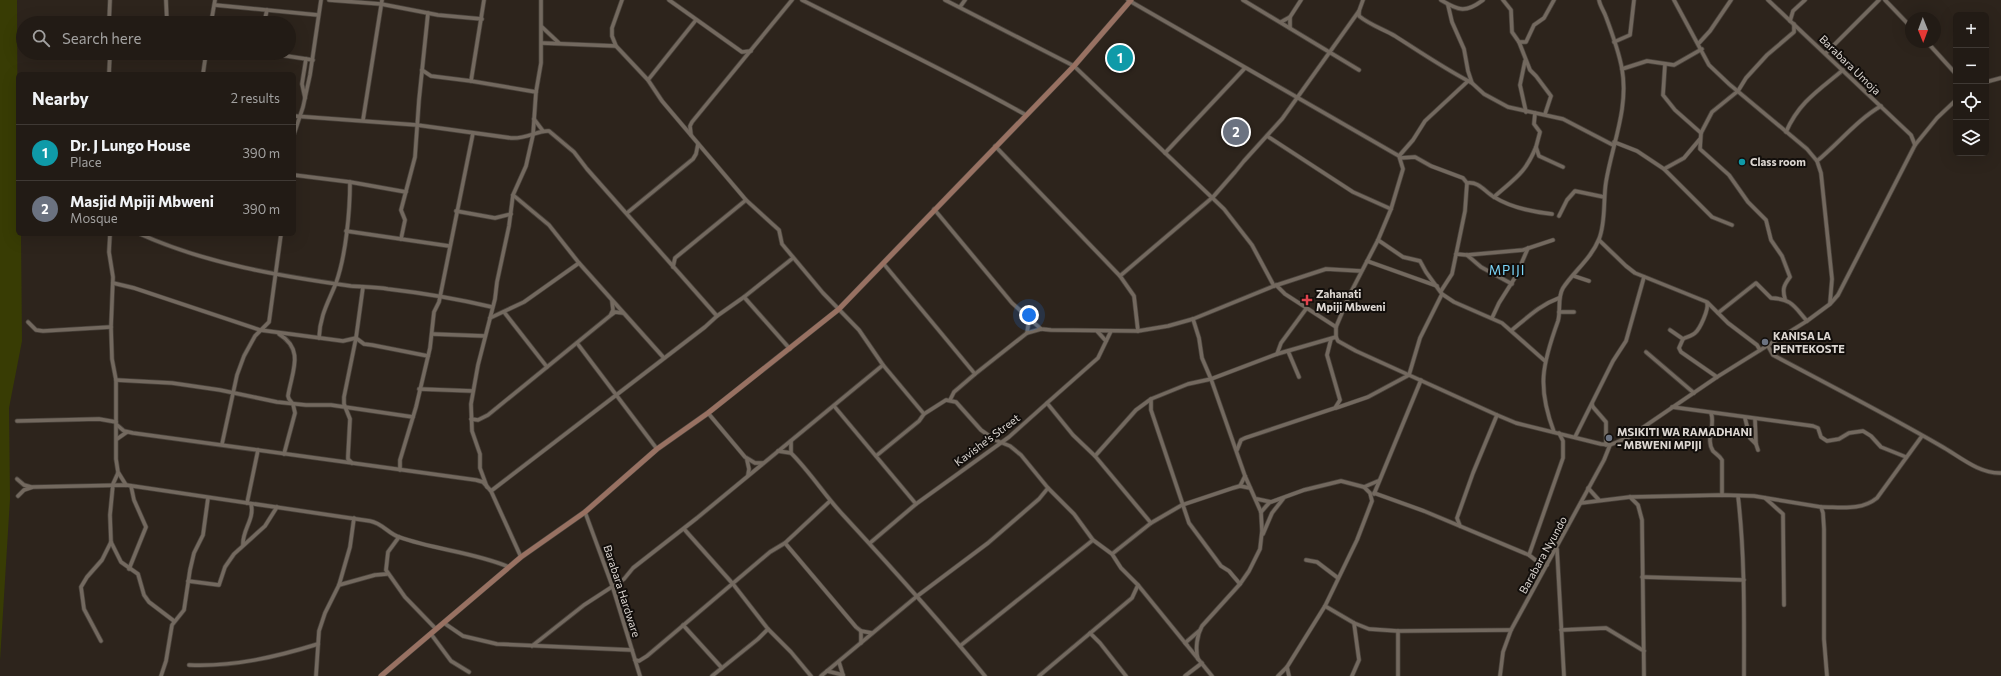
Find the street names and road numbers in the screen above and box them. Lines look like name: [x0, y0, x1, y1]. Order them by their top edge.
street label: Barabara Umoja: [1817, 32, 1884, 97]
street label: Kavishe’s Street: [951, 411, 1022, 468]
street label: Barabara Nyundo: [1516, 513, 1569, 596]
street label: Barabara Hardware: [601, 543, 644, 639]

